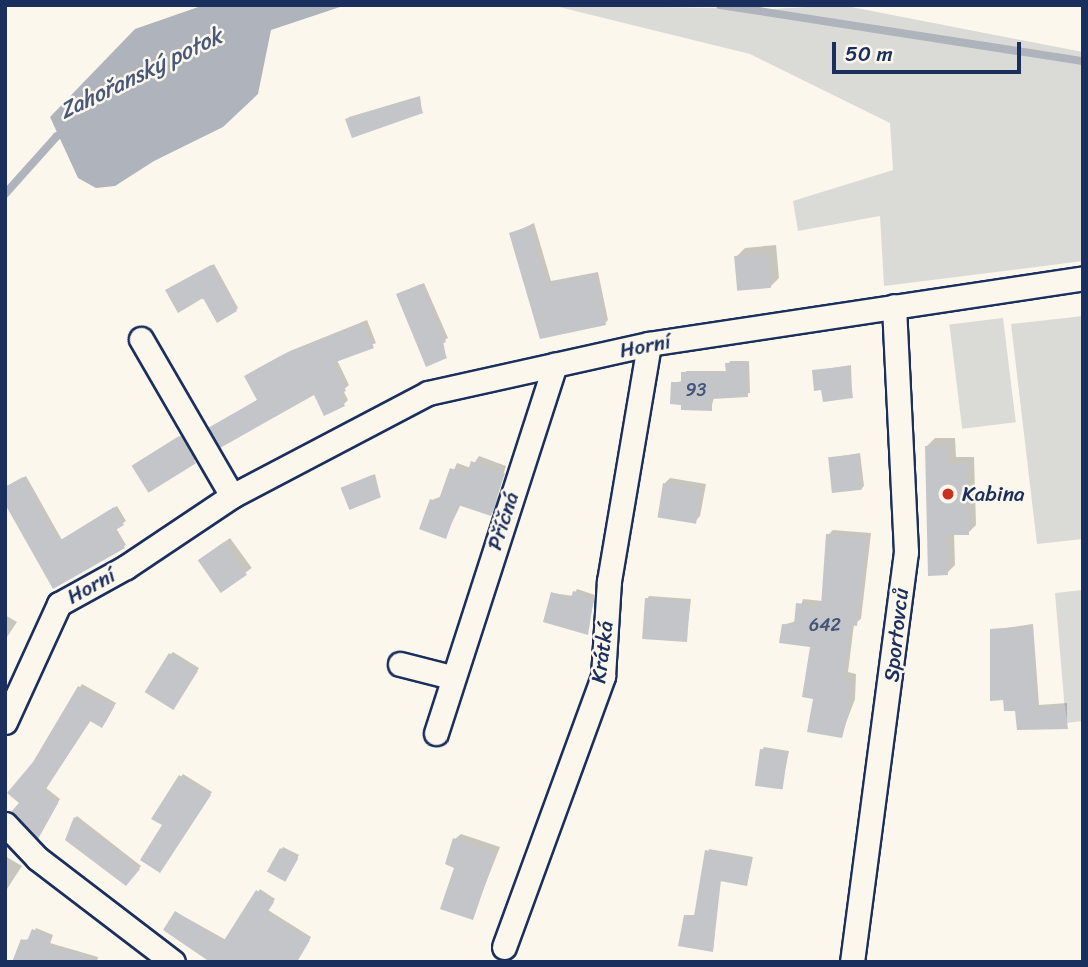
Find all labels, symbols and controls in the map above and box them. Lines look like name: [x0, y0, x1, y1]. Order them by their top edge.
water label: Zahořanský potok: [55, 22, 227, 126]
scale bar: [836, 28, 1025, 72]
text: 50 m: [845, 35, 893, 73]
street label: Horní: [617, 329, 673, 363]
house number: 93: [686, 379, 706, 401]
place label: Kabina: [962, 481, 1024, 507]
marker: Kabina: [940, 486, 956, 502]
street label: Příčná: [482, 489, 524, 553]
street label: Horní: [62, 563, 120, 609]
street label: Sportovců: [879, 587, 913, 683]
house number: 642: [809, 614, 841, 636]
street label: Krátká: [586, 619, 618, 685]

